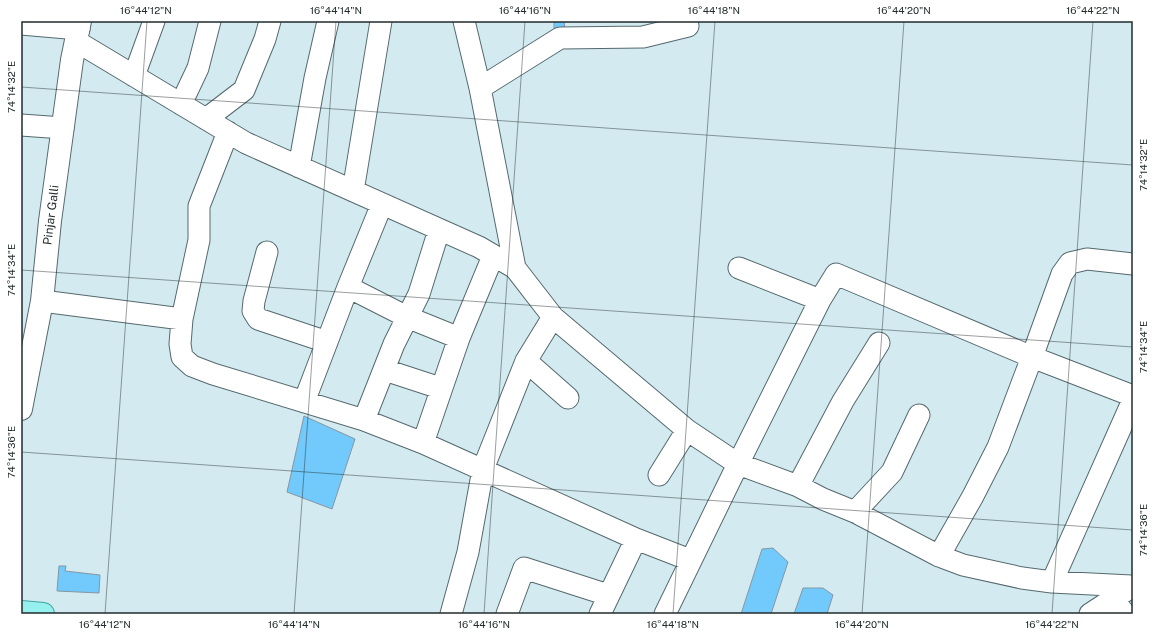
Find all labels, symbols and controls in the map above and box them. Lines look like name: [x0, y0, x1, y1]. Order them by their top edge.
text: 16°44'12"N: [120, 4, 172, 16]
text: 16°44'14"N: [310, 4, 362, 16]
text: 16°44'16"N: [499, 4, 551, 16]
text: 16°44'18"N: [688, 4, 740, 16]
text: 16°44'20"N: [877, 4, 931, 16]
text: 16°44'22"N: [1066, 4, 1120, 16]
text: 74°14'32"E: [5, 61, 17, 113]
text: 74°14'32"E: [1137, 139, 1149, 191]
street label: Pinjar Galli: [40, 184, 62, 246]
text: 74°14'34"E: [5, 244, 17, 296]
text: 74°14'34"E: [1137, 321, 1149, 373]
text: 74°14'36"E: [5, 426, 17, 478]
text: 74°14'36"E: [1137, 504, 1149, 556]
text: 16°44'12"N: [79, 618, 131, 630]
text: 16°44'14"N: [268, 618, 320, 630]
text: 16°44'16"N: [458, 618, 510, 630]
text: 16°44'18"N: [647, 618, 699, 630]
text: 16°44'20"N: [835, 618, 889, 630]
text: 16°44'22"N: [1025, 618, 1079, 630]

